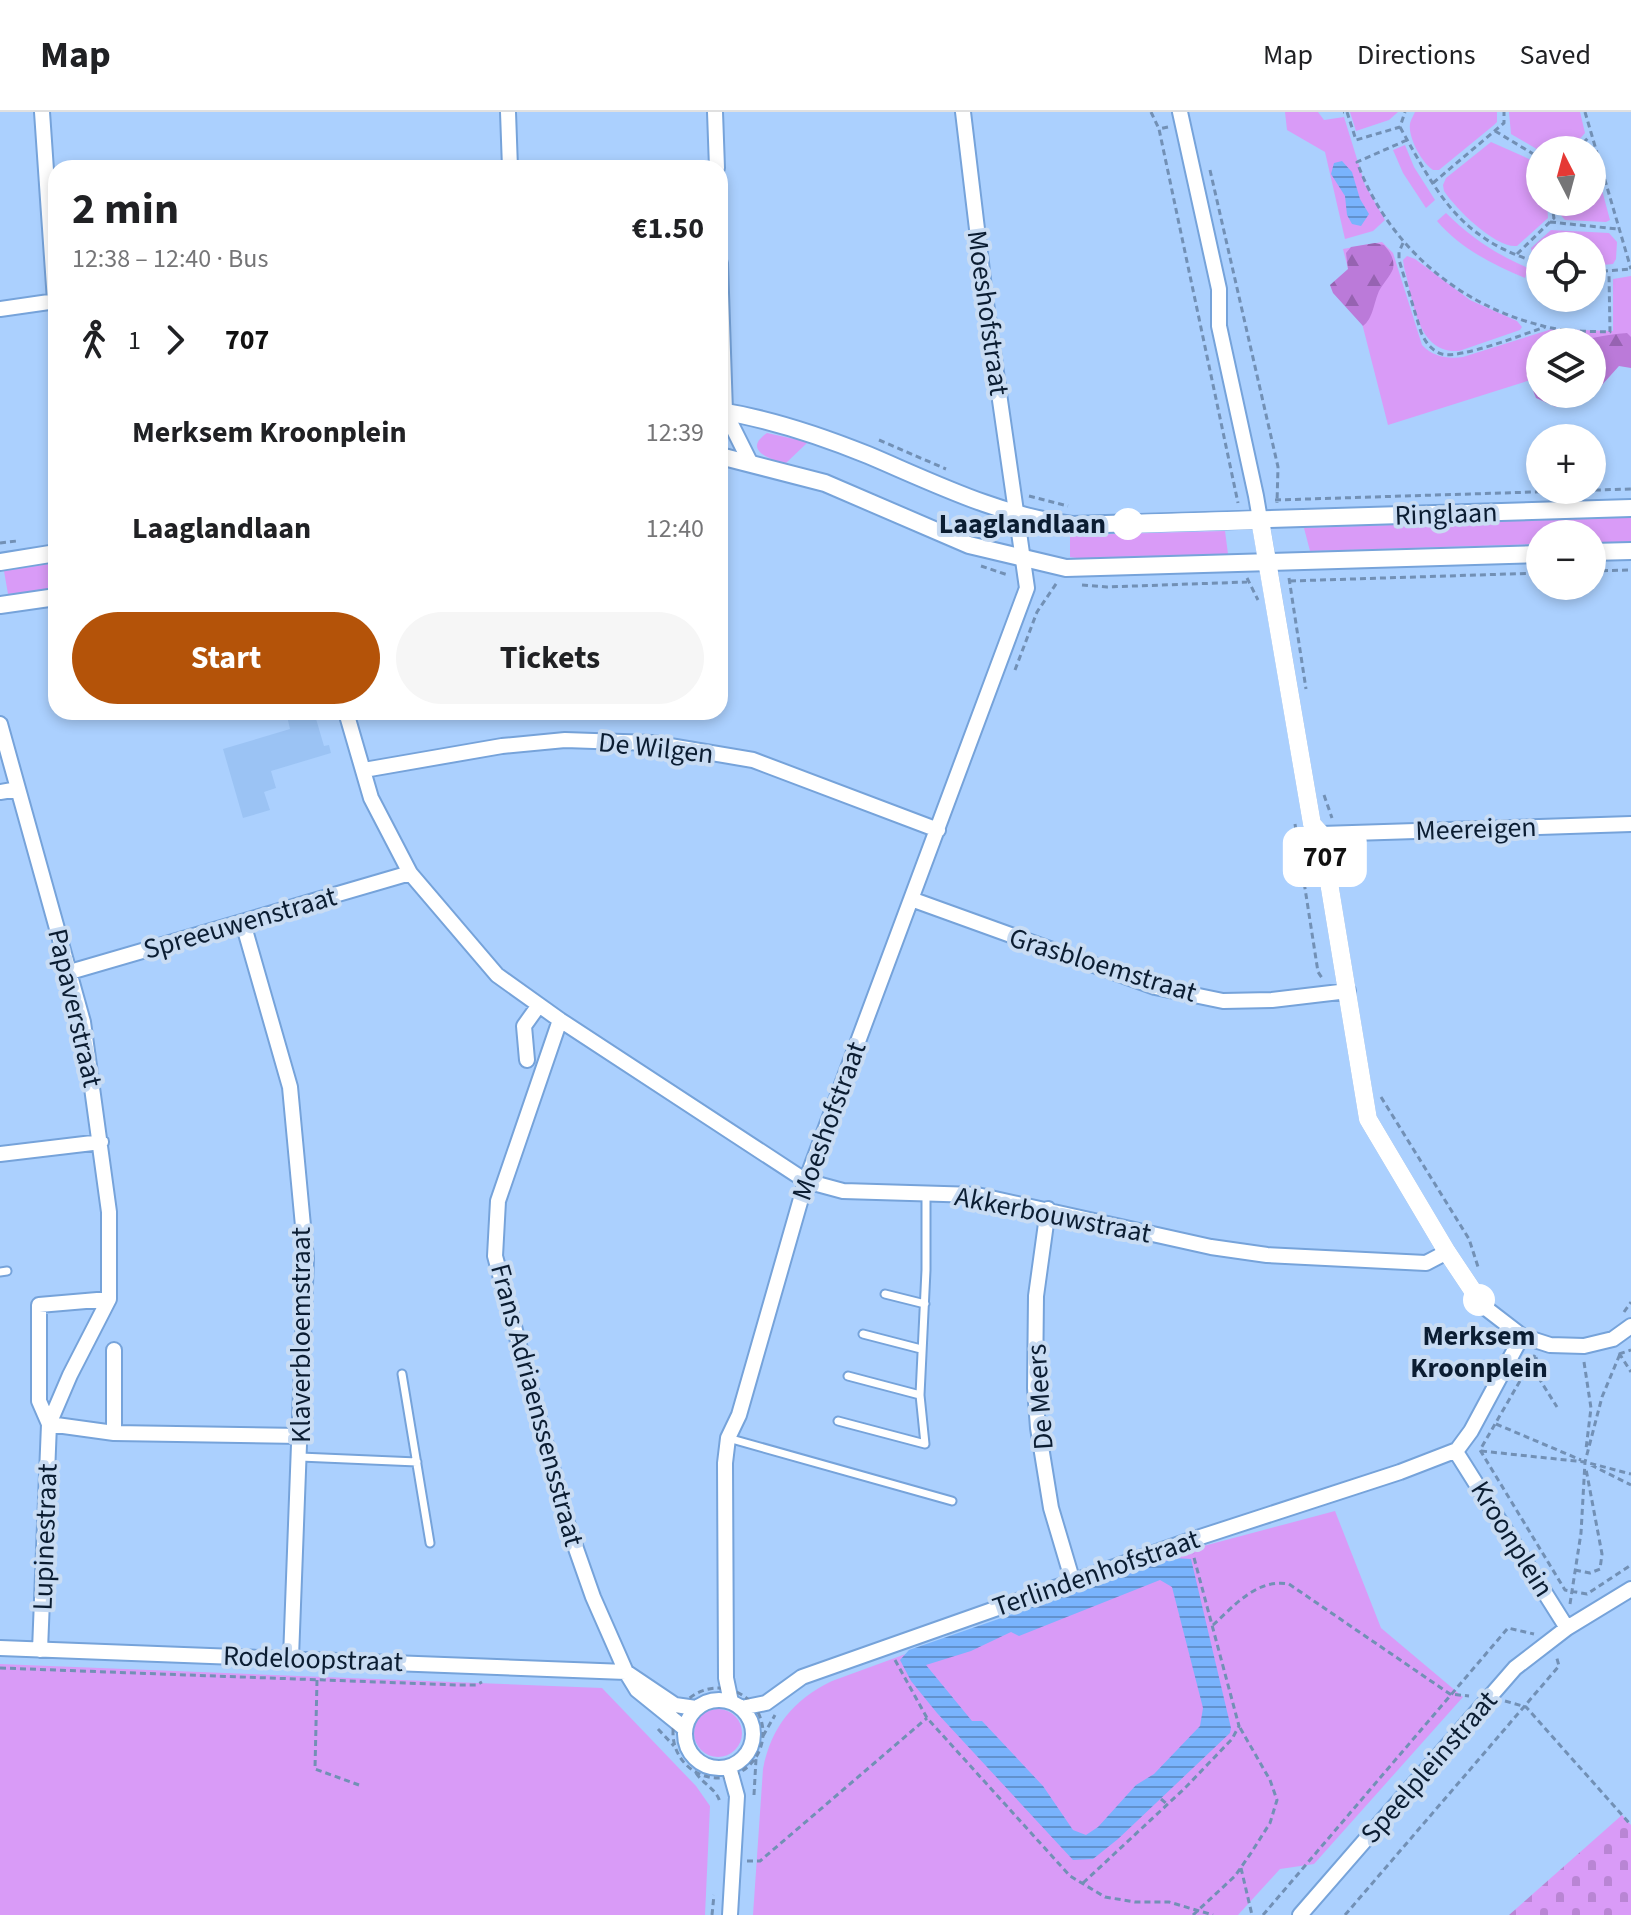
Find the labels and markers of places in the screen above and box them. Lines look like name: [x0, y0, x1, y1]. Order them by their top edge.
place label: Laaglandlaan: [939, 504, 1106, 544]
marker: Laaglandlaan: [1113, 509, 1143, 539]
marker: Merksem Kroonplein: [1464, 1285, 1494, 1315]
place label: Merksem Kroonplein: [1410, 1316, 1548, 1388]

